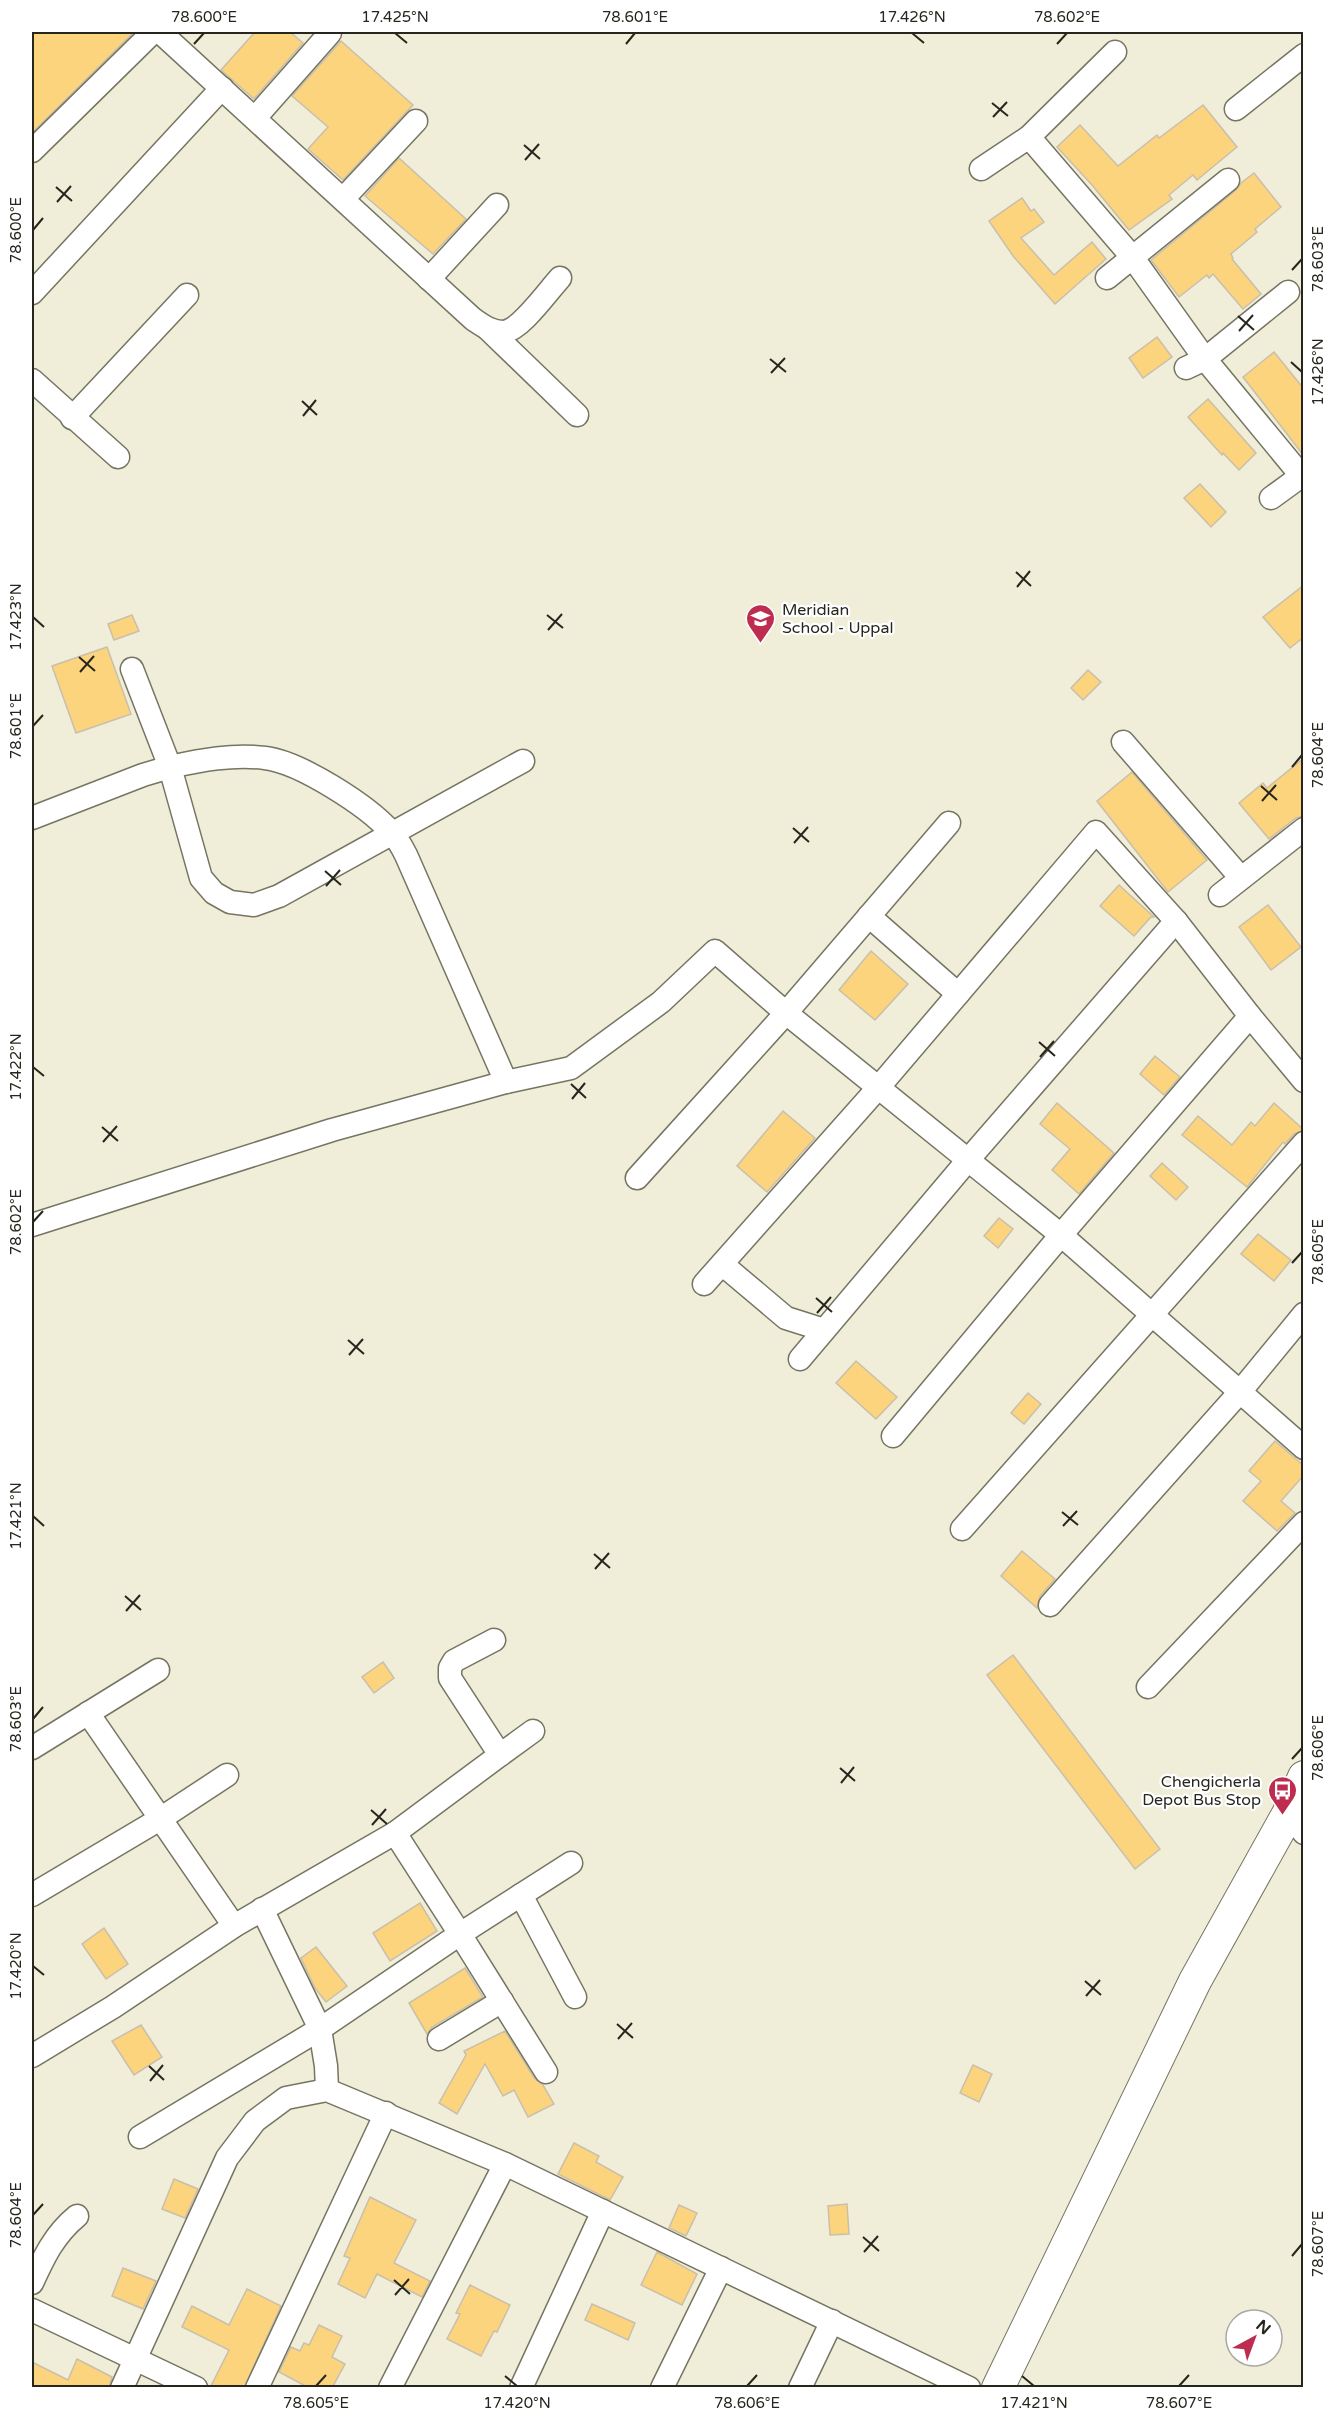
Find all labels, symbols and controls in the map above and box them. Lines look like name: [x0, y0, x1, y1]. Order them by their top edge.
text: 78.600°E: [171, 8, 237, 26]
text: 17.425°N: [361, 8, 429, 26]
text: 78.601°E: [602, 8, 668, 26]
text: 17.426°N: [878, 8, 946, 26]
text: 78.602°E: [1034, 8, 1100, 26]
text: 78.600°E: [7, 197, 25, 263]
text: 78.603°E: [1309, 226, 1327, 292]
text: 17.426°N: [1309, 338, 1327, 406]
text: 17.423°N: [7, 583, 25, 651]
place label: Meridian School - Uppal: [782, 600, 893, 638]
school or university icon: Meridian School - Uppal: [745, 602, 777, 644]
text: 78.601°E: [7, 693, 25, 759]
text: 78.604°E: [1309, 722, 1327, 788]
text: 17.422°N: [7, 1033, 25, 1101]
text: 78.602°E: [7, 1189, 25, 1255]
text: 78.605°E: [1309, 1219, 1327, 1285]
text: 17.421°N: [7, 1482, 25, 1550]
text: 78.603°E: [7, 1686, 25, 1752]
text: 78.606°E: [1309, 1715, 1327, 1781]
place label: Chengicherla Depot Bus Stop: [1142, 1772, 1261, 1810]
bus stop icon: Chengicherla Depot Bus Stop: [1266, 1774, 1298, 1816]
text: 17.420°N: [7, 1932, 25, 2000]
text: 78.604°E: [7, 2182, 25, 2248]
text: 78.607°E: [1309, 2211, 1327, 2277]
north arrow: [1224, 2308, 1284, 2368]
text: N: [1252, 2316, 1275, 2339]
text: 78.605°E: [283, 2394, 349, 2412]
text: 17.420°N: [483, 2394, 551, 2412]
text: 78.606°E: [714, 2394, 780, 2412]
text: 17.421°N: [1000, 2394, 1068, 2412]
text: 78.607°E: [1146, 2394, 1212, 2412]

